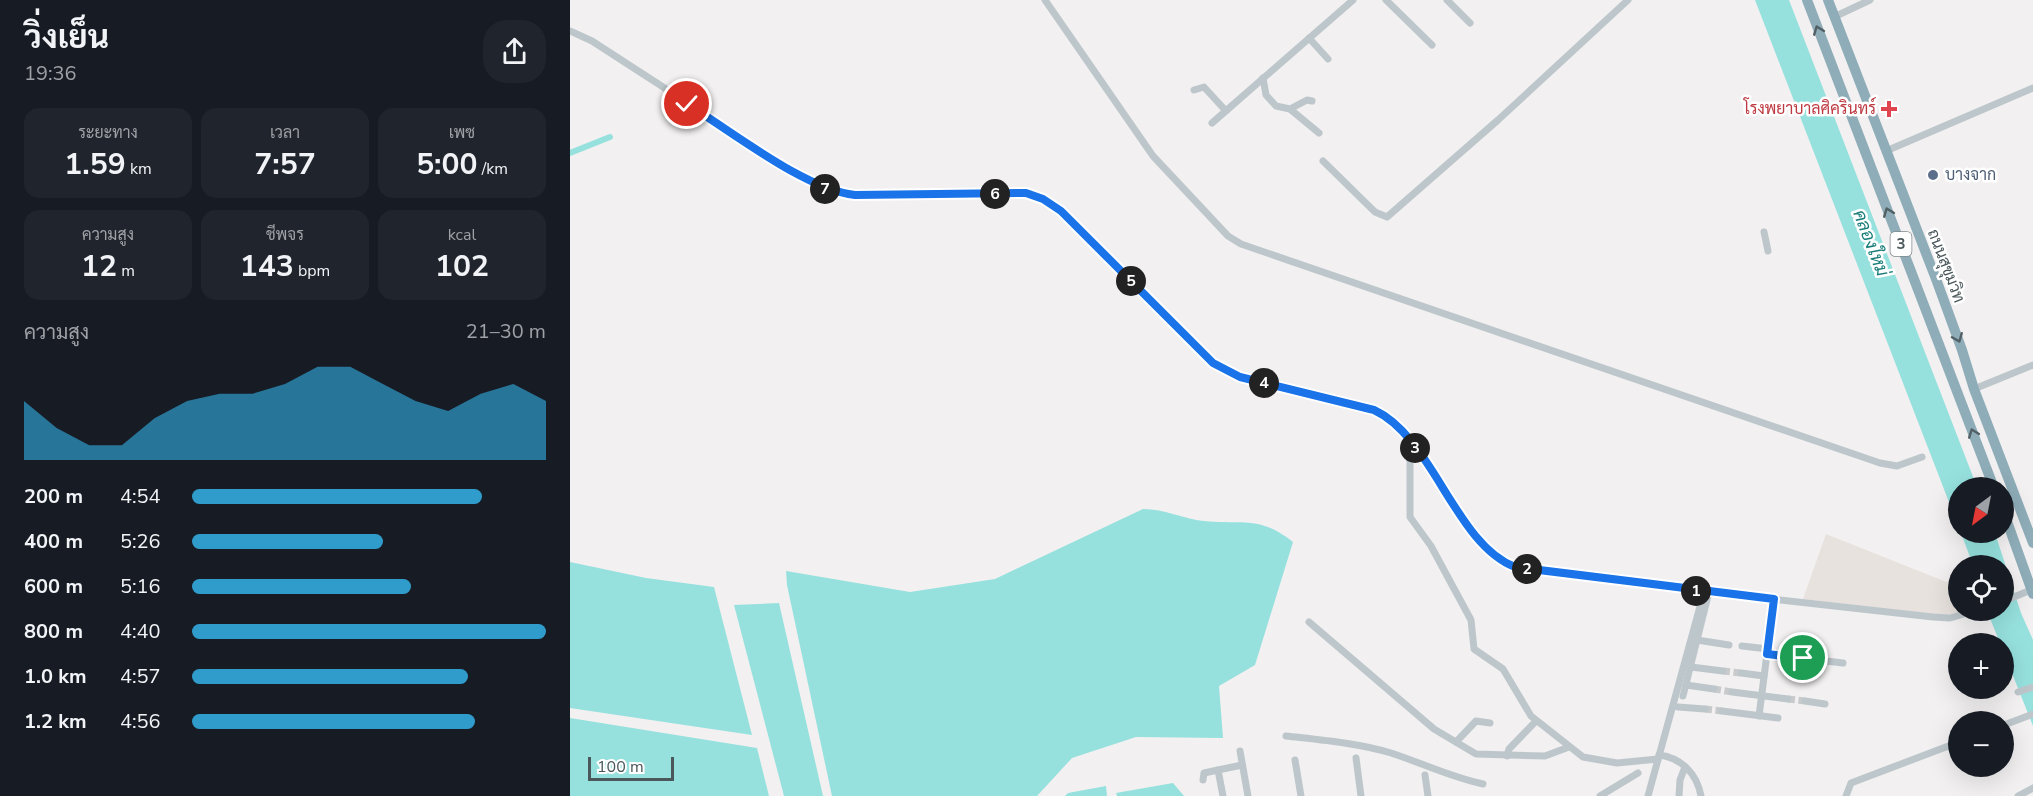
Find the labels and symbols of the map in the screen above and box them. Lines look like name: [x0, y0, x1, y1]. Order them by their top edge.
one-way arrow: [1813, 25, 1826, 35]
pin: [661, 78, 712, 129]
place label: โรงพยาบาลศิครินทร์: [1743, 96, 1876, 120]
marker: โรงพยาบาลศิครินทร์: [1880, 100, 1898, 118]
place label: บางจาก: [1945, 164, 1996, 186]
marker: บางจาก: [1926, 168, 1940, 182]
pin: 7: [810, 174, 840, 204]
pin: 6: [980, 179, 1010, 209]
water label: คลองใหม่: [1847, 206, 1896, 281]
one-way arrow: [1883, 207, 1896, 217]
street label: ถนนสุขุมวิท: [1922, 226, 1970, 306]
road number: 3: [1890, 232, 1912, 256]
pin: 5: [1116, 266, 1146, 296]
one-way arrow: [1951, 332, 1963, 343]
pin: 4: [1249, 368, 1279, 398]
one-way arrow: [1968, 428, 1981, 439]
pin: 3: [1400, 433, 1430, 463]
north arrow: [1948, 477, 2014, 543]
pin: 2: [1512, 554, 1542, 584]
pin: 1: [1681, 576, 1711, 606]
pin: [1777, 632, 1828, 683]
scale bar: [588, 754, 674, 782]

